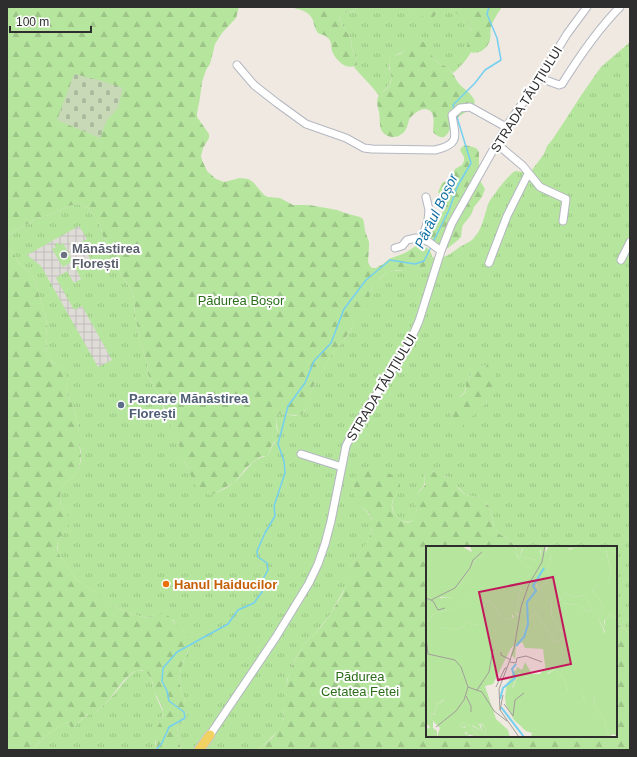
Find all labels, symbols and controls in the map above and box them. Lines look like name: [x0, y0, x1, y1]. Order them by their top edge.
scale bar: [10, 8, 91, 34]
text: 100 m: [16, 15, 49, 29]
street label: STRADA TĂUȚIULUI: [488, 43, 565, 155]
water label: Pârâul Boșor: [411, 170, 462, 251]
place label: Mănăstirea Florești: [72, 241, 141, 271]
marker: Mănăstirea Florești: [59, 250, 69, 260]
park label: Pădurea Boșor: [198, 293, 285, 308]
street label: STRADA TĂUȚIULUI: [343, 331, 419, 444]
place label: Parcare Mănăstirea Florești: [129, 391, 249, 421]
marker: Parcare Mănăstirea Florești: [116, 400, 126, 410]
inset map: [426, 546, 617, 737]
place label: Hanul Haiducilor: [174, 577, 277, 592]
marker: Hanul Haiducilor: [161, 579, 171, 589]
park label: Pădurea Cetatea Fetei: [321, 669, 399, 699]

